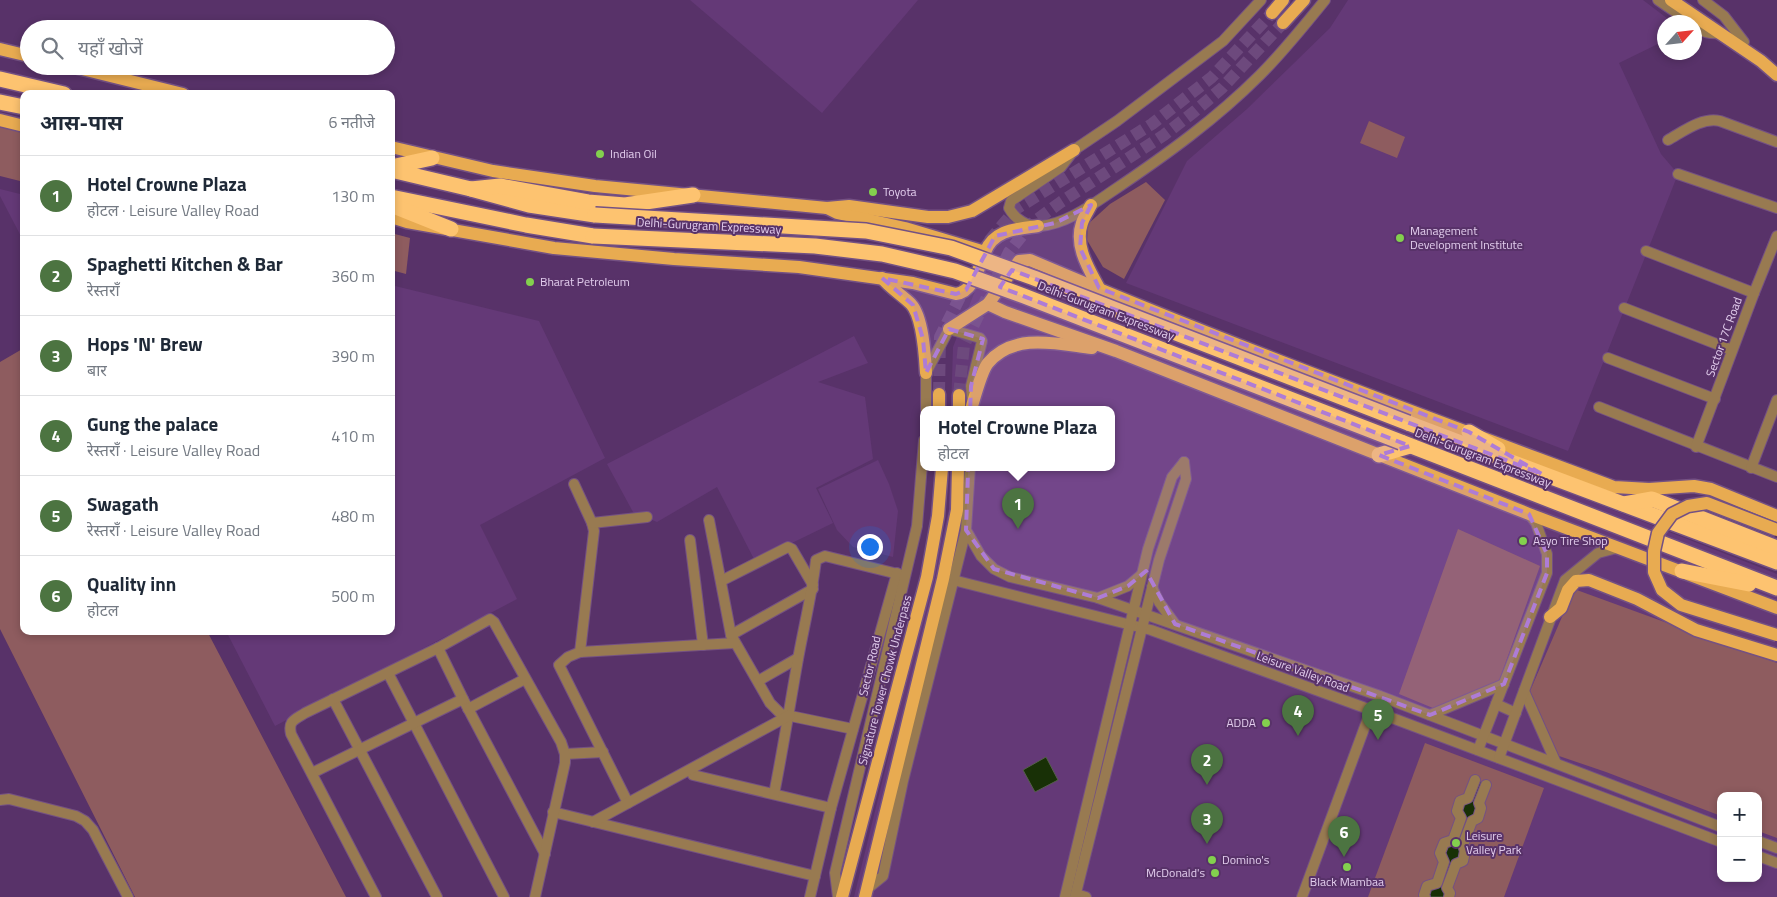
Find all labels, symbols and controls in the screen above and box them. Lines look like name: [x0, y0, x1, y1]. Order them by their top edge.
north arrow: [1657, 15, 1702, 60]
search box: [20, 20, 395, 75]
text: यहाँ खोजें: [78, 33, 143, 62]
icon: search: [38, 34, 66, 62]
text: आस-पास: [40, 106, 123, 138]
text: 6 नतीजे: [329, 110, 375, 134]
place label: Indian Oil: [610, 144, 657, 163]
marker: Indian Oil: [594, 148, 606, 160]
text: Hotel Crowne Plaza: [87, 169, 247, 198]
place label: Toyota: [883, 182, 917, 201]
text: 1: [52, 184, 60, 208]
text: 130 m: [331, 184, 375, 208]
marker: Toyota: [867, 186, 879, 198]
text: होटल · Leisure Valley Road: [87, 198, 259, 222]
street label: Delhi-Gurugram Expressway: [636, 212, 782, 239]
place label: Management Development Institute: [1410, 221, 1523, 254]
marker: Management Development Institute: [1394, 232, 1406, 244]
text: Spaghetti Kitchen & Bar: [87, 249, 283, 278]
text: 2: [52, 264, 60, 288]
text: 360 m: [331, 264, 375, 288]
place label: Bharat Petroleum: [540, 272, 630, 291]
marker: Bharat Petroleum: [524, 276, 536, 288]
street label: Delhi-Gurugram Expressway: [1035, 276, 1177, 345]
text: रेस्तराँ: [87, 278, 120, 302]
street label: Sector 17C Road: [1700, 294, 1747, 379]
text: Hops 'N' Brew: [87, 329, 203, 358]
text: 3: [52, 344, 60, 368]
text: 390 m: [331, 344, 375, 368]
text: बार: [87, 358, 107, 382]
popup: [920, 406, 1115, 471]
text: Gung the palace: [87, 409, 218, 438]
text: Hotel Crowne Plaza: [938, 412, 1097, 441]
street label: Delhi-Gurugram Expressway: [1412, 423, 1554, 492]
text: 4: [52, 424, 60, 448]
text: 410 m: [331, 424, 375, 448]
text: रेस्तराँ · Leisure Valley Road: [87, 438, 260, 462]
text: होटल: [938, 441, 969, 465]
pin: 1: [1002, 488, 1034, 529]
text: Swagath: [87, 489, 159, 518]
text: 5: [52, 504, 60, 528]
text: 480 m: [331, 504, 375, 528]
text: रेस्तराँ · Leisure Valley Road: [87, 518, 260, 542]
place label: Asyo Tire Shop: [1533, 531, 1608, 550]
your location: [857, 534, 883, 560]
marker: Asyo Tire Shop: [1517, 535, 1529, 547]
text: Quality inn: [87, 569, 176, 598]
text: 6: [52, 584, 60, 608]
text: 500 m: [331, 584, 375, 608]
street label: Signature Tower Chowk Underpass: [853, 592, 917, 767]
text: होटल: [87, 598, 119, 622]
street label: Sector Road: [853, 634, 886, 698]
street label: Leisure Valley Road: [1254, 646, 1352, 697]
pin: 4: [1282, 695, 1314, 736]
pin: 5: [1362, 699, 1394, 740]
place label: ADDA: [1226, 713, 1256, 732]
marker: ADDA: [1260, 717, 1272, 729]
pin: 2: [1191, 744, 1223, 785]
map controls: [1717, 792, 1762, 882]
button: +: [1717, 792, 1762, 837]
pin: 3: [1191, 803, 1223, 844]
pin: 6: [1328, 816, 1360, 857]
place label: Leisure Valley Park: [1466, 826, 1522, 859]
marker: Leisure Valley Park: [1450, 837, 1462, 849]
button: −: [1717, 837, 1762, 882]
place label: Domino's: [1222, 850, 1270, 869]
marker: Domino's: [1206, 854, 1218, 866]
marker: Black Mambaa: [1341, 861, 1353, 873]
place label: McDonald's: [1146, 863, 1205, 882]
marker: McDonald's: [1209, 867, 1221, 879]
place label: Black Mambaa: [1310, 872, 1384, 891]

